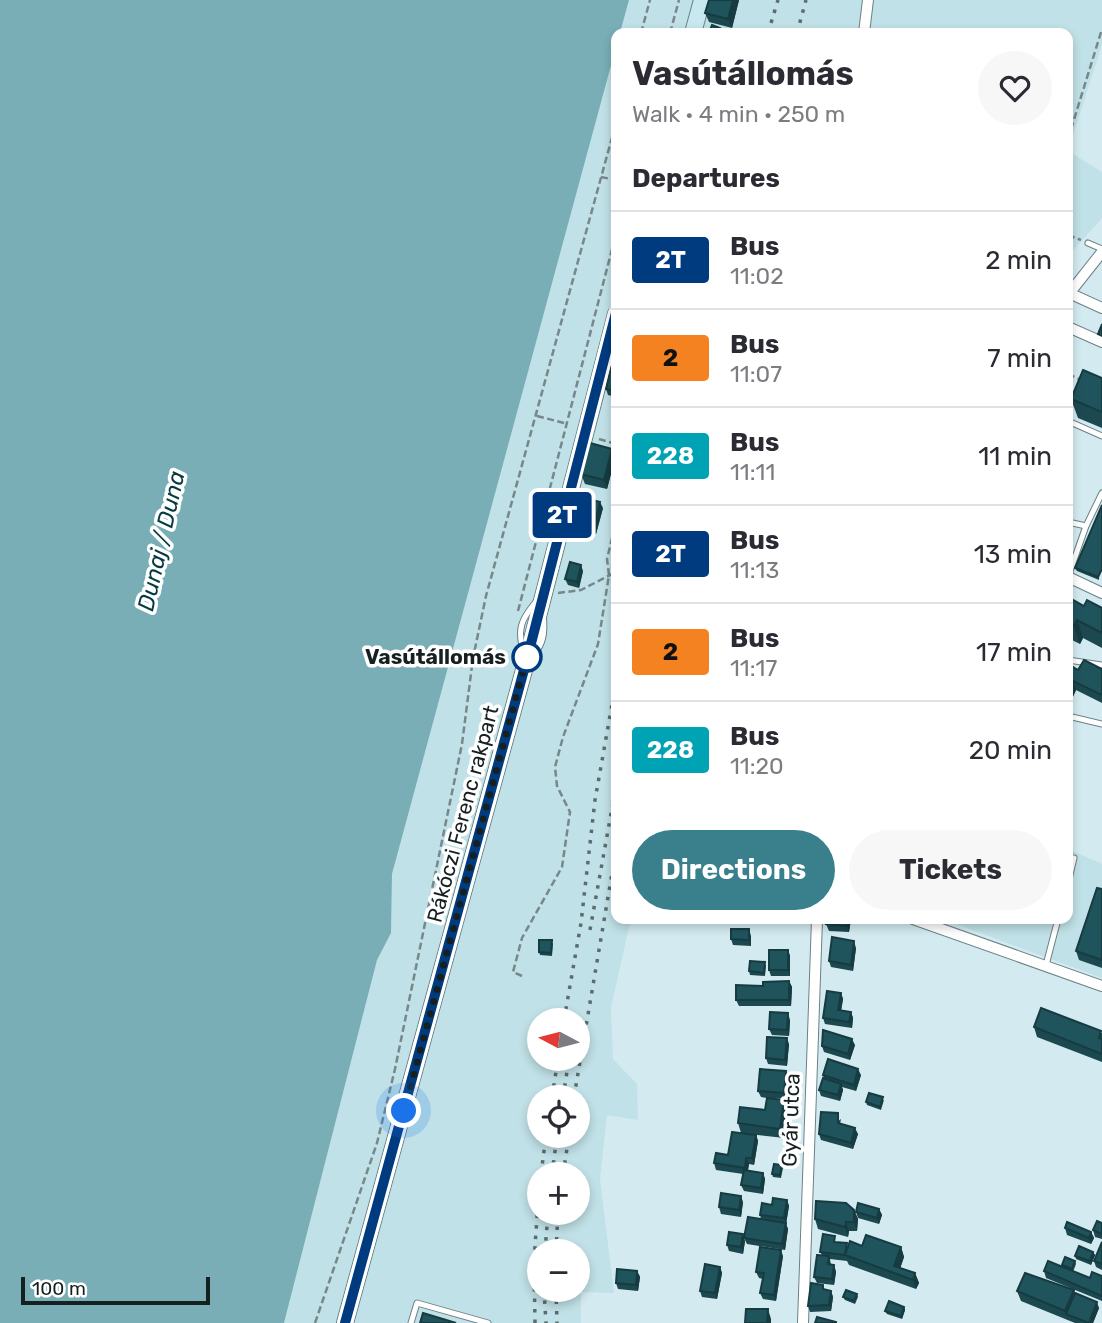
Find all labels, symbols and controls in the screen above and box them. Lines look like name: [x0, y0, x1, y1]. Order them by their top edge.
button: heart: [978, 51, 1052, 125]
text: Vasútállomás: [632, 54, 854, 93]
text: Walk · 4 min · 250 m: [632, 100, 845, 128]
text: Departures: [632, 163, 780, 194]
text: Bus: [730, 231, 779, 262]
text: 2 min: [985, 245, 1052, 276]
text: 2T: [655, 246, 686, 274]
text: 11:02: [730, 262, 784, 290]
text: Bus: [730, 329, 779, 360]
text: 7 min: [987, 343, 1052, 374]
text: 2: [663, 344, 678, 372]
text: 11:07: [730, 360, 782, 388]
text: Bus: [730, 427, 779, 458]
text: 11 min: [978, 441, 1052, 472]
text: 228: [647, 442, 694, 470]
text: 11:11: [730, 458, 775, 486]
water label: Dunaj / Duna: [131, 468, 191, 614]
line badge: 2T: [530, 492, 594, 538]
text: 2T: [547, 501, 577, 529]
text: Bus: [730, 525, 779, 556]
text: 13 min: [974, 539, 1052, 570]
text: 2T: [655, 540, 686, 568]
text: 11:13: [730, 556, 779, 584]
text: Bus: [730, 623, 779, 654]
text: 17 min: [976, 637, 1052, 668]
text: 2: [663, 638, 678, 666]
marker: Vasútállomás: [512, 642, 542, 672]
place label: Vasútállomás: [365, 644, 506, 669]
text: 11:17: [730, 654, 777, 682]
street label: Rákóczi Ferenc rakpart: [422, 703, 504, 925]
text: Bus: [730, 721, 779, 752]
text: 20 min: [969, 735, 1052, 766]
text: 228: [647, 736, 694, 764]
text: 11:20: [730, 752, 784, 780]
button: Directions: [632, 830, 835, 910]
button: Tickets: [849, 830, 1052, 910]
north arrow: [527, 1008, 590, 1071]
map controls: [527, 1008, 590, 1302]
street label: Gyár utca: [776, 1073, 805, 1167]
button: locate: [527, 1085, 590, 1148]
your location: [386, 1093, 421, 1128]
button: +: [527, 1162, 590, 1225]
button: −: [527, 1239, 590, 1302]
scale bar: [21, 1274, 210, 1306]
text: 100 m: [32, 1277, 86, 1300]

